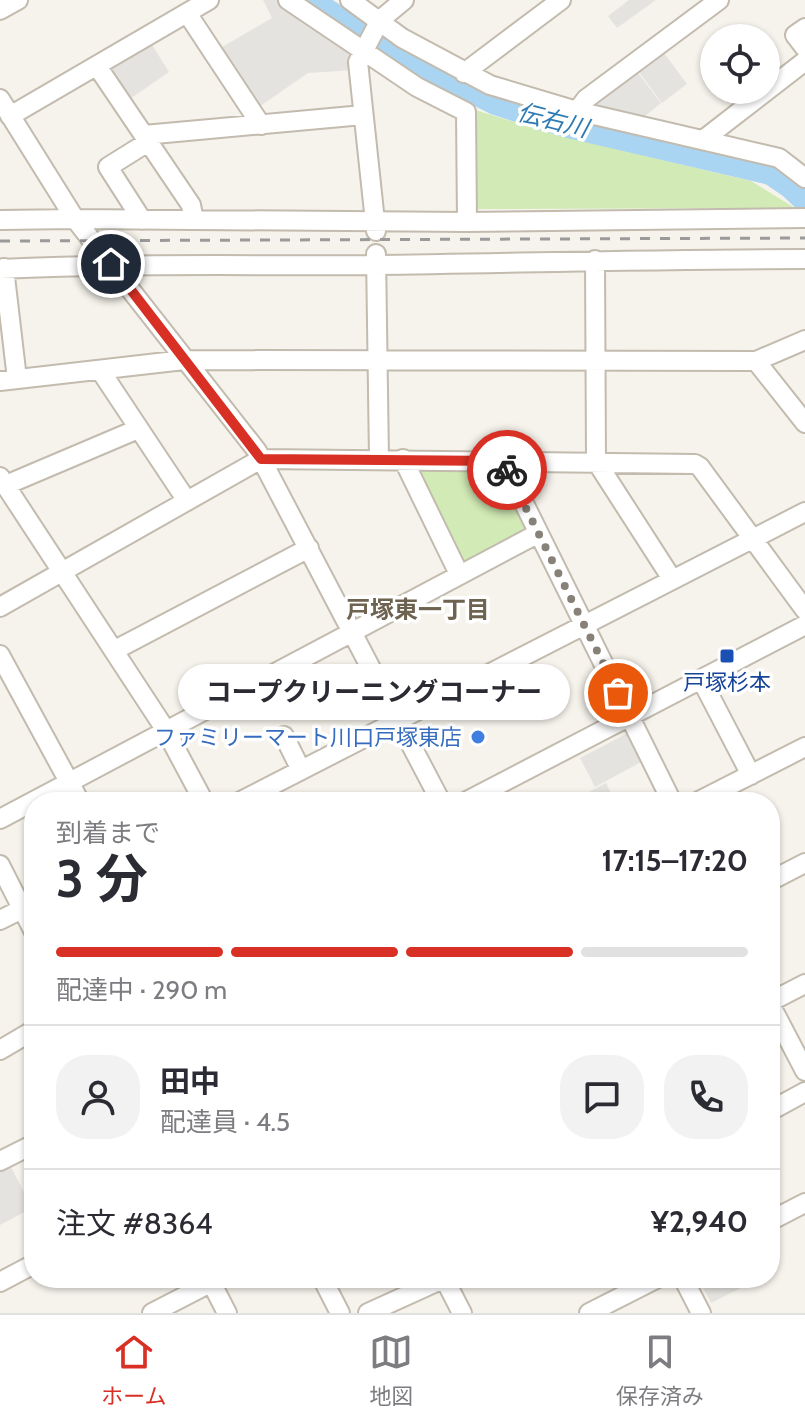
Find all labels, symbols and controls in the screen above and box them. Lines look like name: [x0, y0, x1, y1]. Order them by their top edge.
map controls: [700, 24, 780, 104]
button: locate: [700, 24, 780, 104]
water label: 伝右川: [515, 97, 594, 144]
pin: [77, 230, 145, 298]
icon: home: [89, 242, 133, 286]
courier: [467, 430, 547, 510]
icon: bike: [485, 448, 529, 492]
district label: 戸塚東一丁目: [346, 595, 490, 624]
marker: 戸塚杉本: [718, 647, 736, 665]
pin: [584, 659, 652, 727]
callout: コープクリーニングコーナー: [178, 665, 570, 721]
place label: 戸塚杉本: [683, 669, 771, 696]
icon: bag: [596, 671, 640, 715]
text: コープクリーニングコーナー: [206, 676, 542, 708]
place label: ファミリーマート川口戸塚東店: [154, 724, 462, 751]
marker: ファミリーマート川口戸塚東店: [469, 728, 487, 746]
text: 到着まで: [56, 817, 160, 849]
text: 17:15–17:20: [602, 842, 748, 879]
text: 3 分: [56, 847, 148, 910]
text: 配達中 · 290 m: [56, 974, 227, 1006]
button: person: [56, 1055, 140, 1139]
button: chat: [560, 1055, 644, 1139]
button: phone: [664, 1055, 748, 1139]
text: 田中: [160, 1063, 220, 1100]
text: 配達員 · 4.5: [160, 1106, 290, 1138]
text: ¥2,940: [651, 1203, 748, 1240]
text: 注文 #8364: [56, 1205, 213, 1242]
tab: ホーム: [101, 1330, 167, 1410]
tab: 地図: [369, 1330, 413, 1410]
tab: 保存済み: [616, 1330, 704, 1410]

